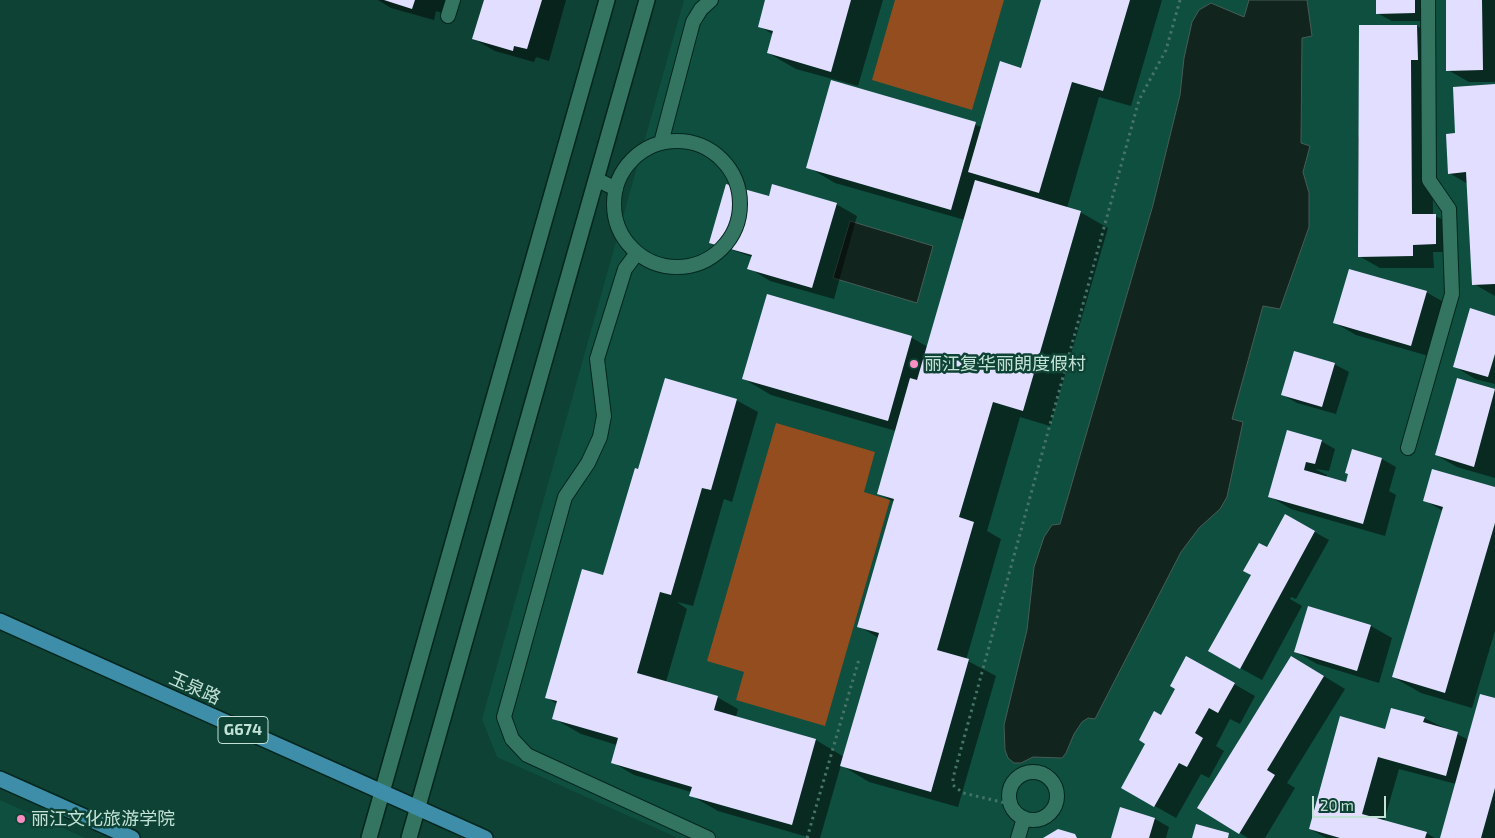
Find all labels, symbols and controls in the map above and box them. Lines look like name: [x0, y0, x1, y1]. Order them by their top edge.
place label: 丽江复华丽朗度假村: [924, 353, 1086, 375]
marker: 丽江复华丽朗度假村: [908, 358, 920, 370]
street label: 玉泉路: [166, 667, 224, 709]
road number: G674: [218, 716, 268, 744]
scale bar: [1315, 786, 1389, 818]
text: 20 m: [1320, 796, 1354, 814]
place label: 丽江文化旅游学院: [31, 808, 175, 830]
marker: 丽江文化旅游学院: [15, 813, 27, 825]

